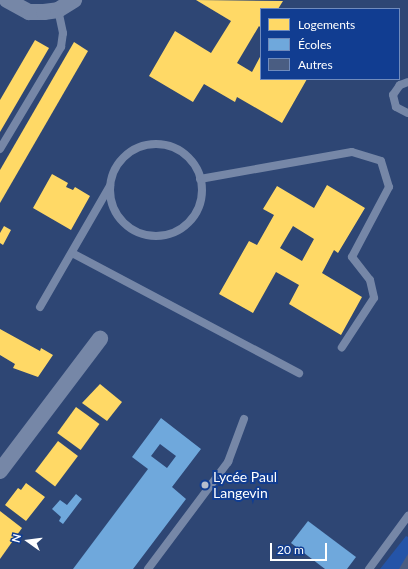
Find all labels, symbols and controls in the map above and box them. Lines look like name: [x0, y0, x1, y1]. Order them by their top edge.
legend: [260, 8, 400, 80]
text: Logements: [298, 17, 355, 32]
text: Écoles: [298, 37, 331, 52]
text: Autres: [298, 57, 333, 72]
place label: Lycée Paul Langevin: [213, 469, 277, 502]
marker: Lycée Paul Langevin: [200, 480, 210, 490]
north arrow: [8, 521, 48, 561]
text: N: [9, 532, 23, 544]
scale bar: [272, 535, 329, 561]
text: 20 m: [277, 542, 304, 557]

